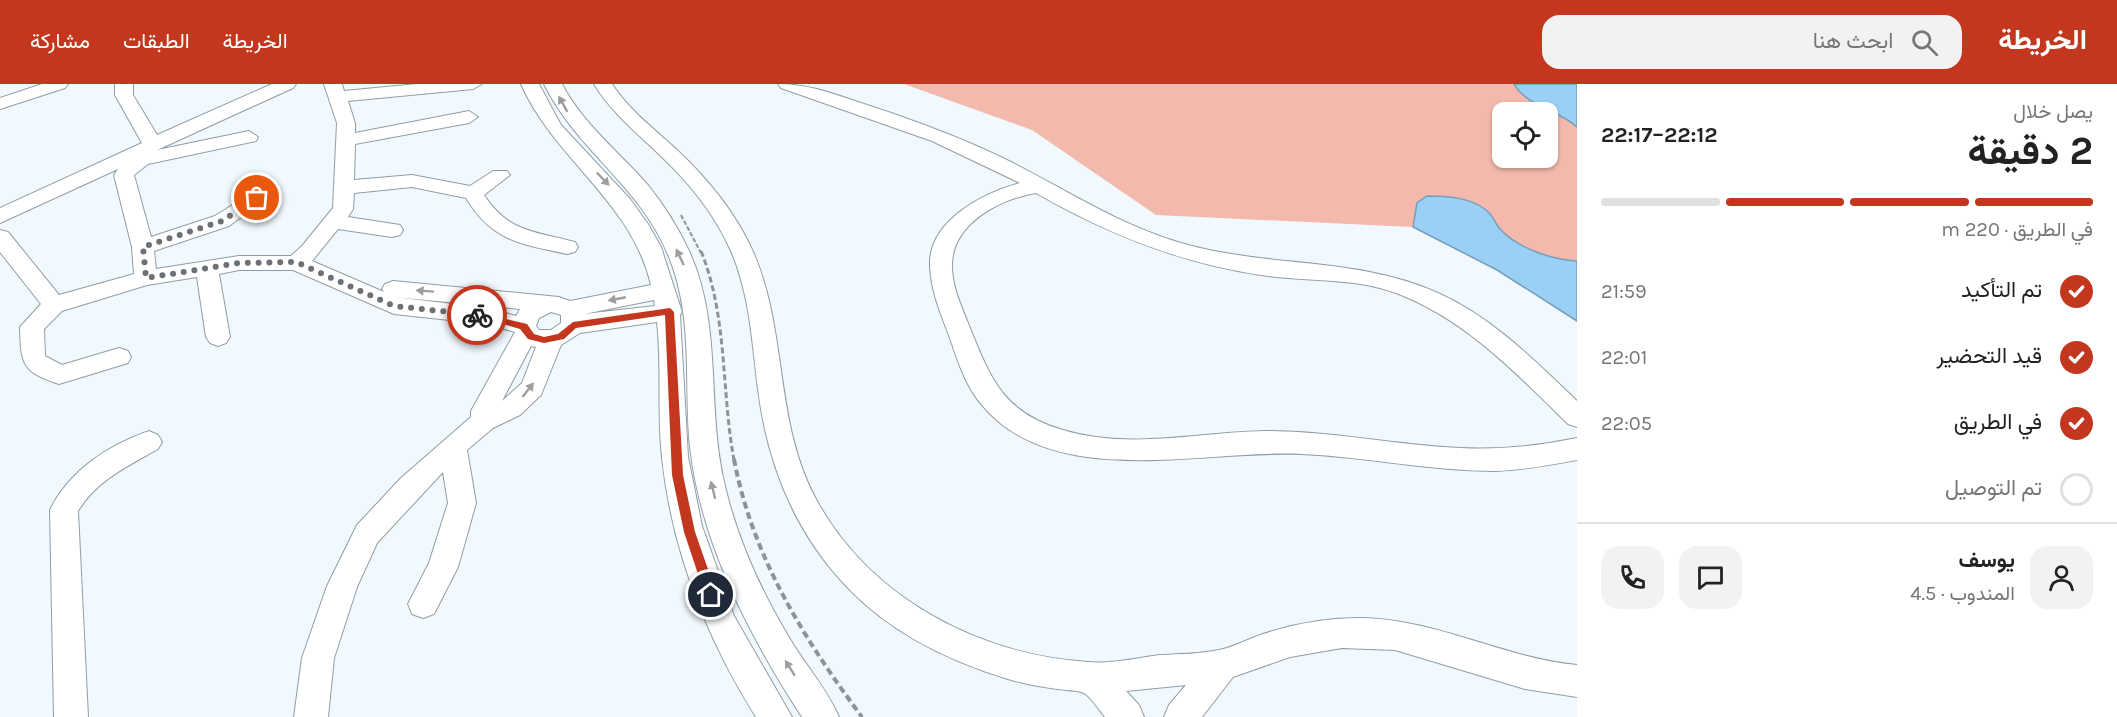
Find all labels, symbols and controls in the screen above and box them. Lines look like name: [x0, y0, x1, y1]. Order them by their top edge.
search box: [1542, 15, 1962, 69]
text: الخريطة: [1998, 23, 2087, 56]
icon: search: [1908, 26, 1941, 59]
text: ابحث هنا: [1813, 28, 1893, 54]
text: مشاركة: [30, 29, 90, 53]
text: الطبقات: [123, 29, 190, 53]
text: الخريطة: [223, 29, 288, 53]
one-way arrow: [558, 95, 568, 112]
text: يصل خلال: [2013, 100, 2093, 123]
map controls: [1492, 102, 1558, 168]
button: locate: [1492, 102, 1558, 168]
text: 22:12–22:17: [1601, 122, 1718, 148]
text: 2 دقيقة: [1968, 128, 2093, 174]
pin: [231, 172, 282, 223]
one-way arrow: [596, 172, 610, 187]
icon: bag: [240, 181, 273, 214]
text: في الطريق · 220 m: [1941, 218, 2093, 241]
one-way arrow: [675, 248, 685, 266]
icon: check: [2060, 275, 2093, 308]
text: تم التأكيد: [1961, 277, 2042, 303]
text: 21:59: [1601, 280, 1647, 303]
courier: [447, 285, 507, 345]
one-way arrow: [416, 287, 435, 296]
one-way arrow: [607, 295, 626, 304]
icon: bike: [461, 299, 494, 332]
icon: check: [2060, 341, 2093, 374]
text: قيد التحضير: [1937, 343, 2042, 369]
text: 22:01: [1601, 346, 1647, 369]
one-way arrow: [522, 382, 535, 398]
icon: check: [2060, 407, 2093, 440]
text: في الطريق: [1954, 409, 2042, 435]
text: 22:05: [1601, 412, 1652, 435]
text: تم التوصيل: [1945, 475, 2042, 501]
one-way arrow: [707, 481, 717, 500]
button: phone: [1601, 546, 1664, 609]
button: chat: [1679, 546, 1742, 609]
button: person: [2030, 546, 2093, 609]
text: يوسف: [1959, 547, 2015, 573]
pin: [685, 569, 736, 620]
icon: home: [694, 578, 727, 611]
text: المندوب · 4.5: [1910, 582, 2015, 605]
one-way arrow: [784, 660, 795, 676]

